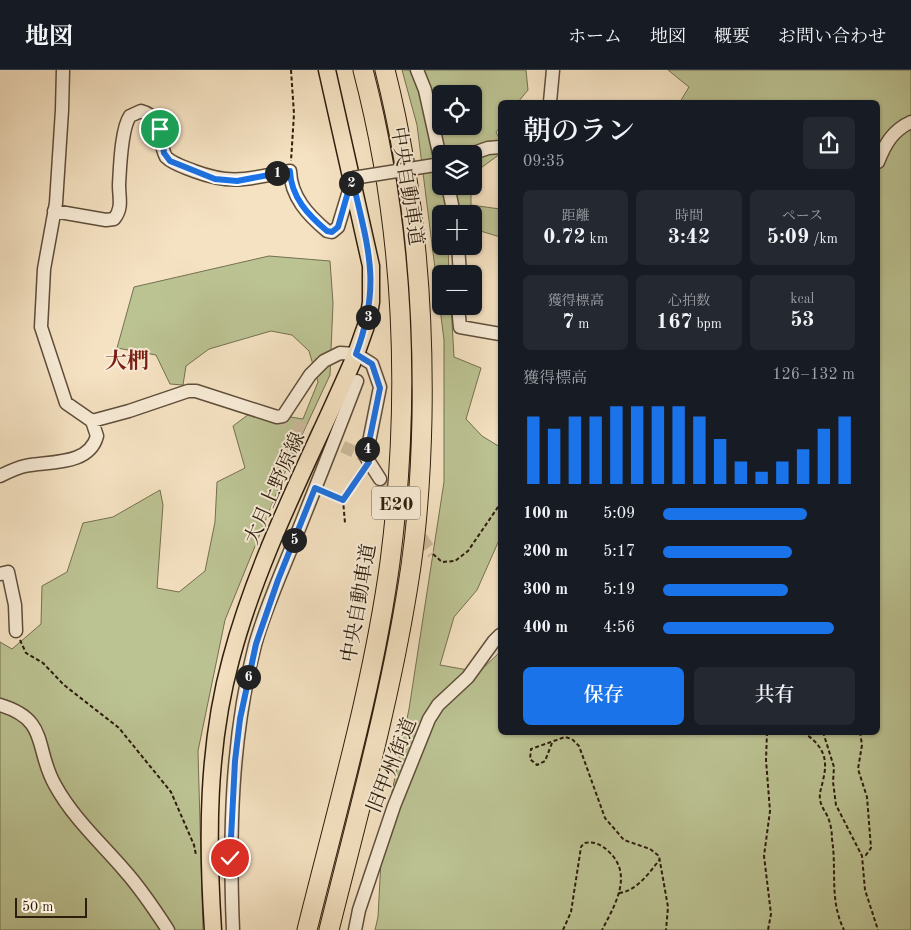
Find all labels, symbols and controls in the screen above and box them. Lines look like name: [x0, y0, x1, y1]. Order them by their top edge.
text: 地図: [25, 26, 73, 50]
text: ホーム: [568, 28, 622, 46]
text: 地図: [650, 28, 686, 46]
text: 概要: [714, 28, 750, 46]
text: お問い合わせ: [778, 28, 886, 46]
map controls: [432, 85, 482, 315]
button: locate: [432, 85, 482, 135]
pin: [139, 108, 181, 150]
icon: arrive: [146, 115, 174, 143]
button: share: [803, 117, 855, 169]
text: 朝のラン: [523, 119, 635, 147]
street label: 中央自動車道: [387, 125, 427, 247]
button: layers: [432, 145, 482, 195]
text: 09:35: [523, 154, 565, 170]
pin: 1: [264, 160, 290, 186]
text: 1: [273, 166, 282, 180]
pin: 2: [338, 170, 364, 196]
text: 2: [347, 176, 356, 190]
button: +: [432, 205, 482, 255]
text: 距離: [562, 209, 590, 223]
text: 時間: [675, 209, 703, 223]
text: ペース: [782, 209, 823, 223]
text: 0.72: [543, 227, 586, 248]
text: 3:42: [668, 227, 710, 248]
text: 5:09: [767, 227, 809, 248]
text: km: [586, 232, 608, 246]
text: /km: [809, 232, 838, 246]
button: −: [432, 265, 482, 315]
text: kcal: [790, 292, 814, 306]
text: 獲得標高: [548, 294, 604, 308]
text: 心拍数: [668, 294, 710, 308]
pin: 3: [356, 304, 380, 330]
text: 3: [364, 310, 373, 324]
text: 53: [790, 310, 815, 331]
text: 7: [562, 312, 574, 333]
text: 167: [656, 312, 693, 333]
text: m: [574, 317, 589, 331]
text: bpm: [693, 317, 722, 331]
district label: 大椚: [105, 349, 149, 373]
text: 126–132 m: [772, 367, 855, 383]
text: 獲得標高: [523, 371, 587, 387]
street label: 大月上野原線: [240, 429, 309, 548]
pin: 4: [354, 436, 380, 462]
text: 4: [363, 442, 372, 456]
road number: E20: [372, 486, 420, 519]
text: 100 m: [523, 506, 568, 522]
text: 5:09: [603, 506, 635, 522]
pin: 5: [282, 528, 306, 552]
text: 5: [290, 533, 299, 547]
street label: 中央自動車道: [338, 542, 380, 664]
text: 200 m: [523, 544, 568, 560]
text: 5:17: [603, 544, 635, 560]
text: 300 m: [523, 582, 568, 598]
text: 5:19: [603, 582, 635, 598]
text: 400 m: [523, 620, 568, 636]
text: 4:56: [603, 620, 635, 636]
pin: 6: [236, 664, 260, 690]
button: 保存: [523, 667, 684, 725]
button: 共有: [694, 667, 855, 725]
text: 6: [244, 670, 253, 684]
street label: 旧甲州街道: [363, 715, 421, 816]
pin: [209, 837, 251, 879]
icon: check: [216, 844, 244, 872]
scale bar: [15, 895, 88, 918]
text: 50 m: [22, 900, 53, 914]

